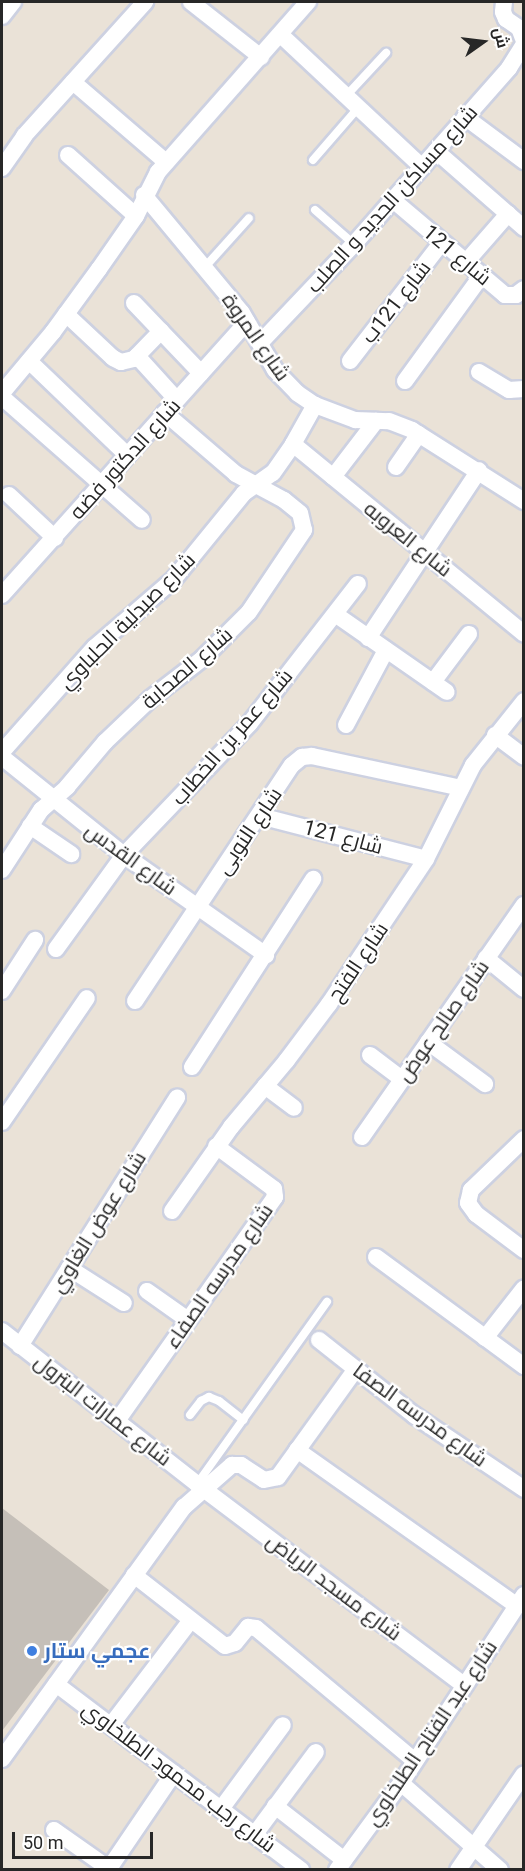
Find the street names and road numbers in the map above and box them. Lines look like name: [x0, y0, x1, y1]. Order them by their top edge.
street label: شارع مساكن الحديد و الصلب: [301, 100, 483, 298]
street label: شارع 121: [418, 219, 496, 291]
street label: شارع 121ب: [356, 256, 436, 348]
street label: شارع المروة: [217, 288, 295, 386]
street label: شارع الدكتور فضه: [64, 394, 186, 524]
street label: شارع العروبه: [359, 496, 457, 582]
street label: شارع صيدلية الحلباوي: [53, 547, 201, 695]
street label: شارع الصحابة: [137, 622, 237, 714]
street label: شارع عمر بن الخطاب: [166, 664, 298, 810]
street label: شارع النوبى: [211, 783, 287, 879]
street label: شارع 121: [300, 814, 386, 860]
street label: شارع القدس: [80, 817, 182, 901]
street label: شارع الفتح: [322, 918, 394, 1006]
street label: شارع صالح عوض: [392, 955, 494, 1087]
street label: شارع عوض الغاوي: [44, 1147, 152, 1297]
street label: شارع مدرسه الصفاء: [160, 1199, 278, 1353]
street label: شارع عمارات البترول: [29, 1349, 177, 1471]
street label: شارع مدرسه الصفا: [348, 1358, 492, 1472]
street label: شارع مسجد الرياض: [261, 1528, 407, 1646]
street label: شارع عبد الفتاح الطلخاوي: [360, 1635, 502, 1831]
street label: شارع رجب محمود الطلخاوي: [77, 1696, 281, 1858]

